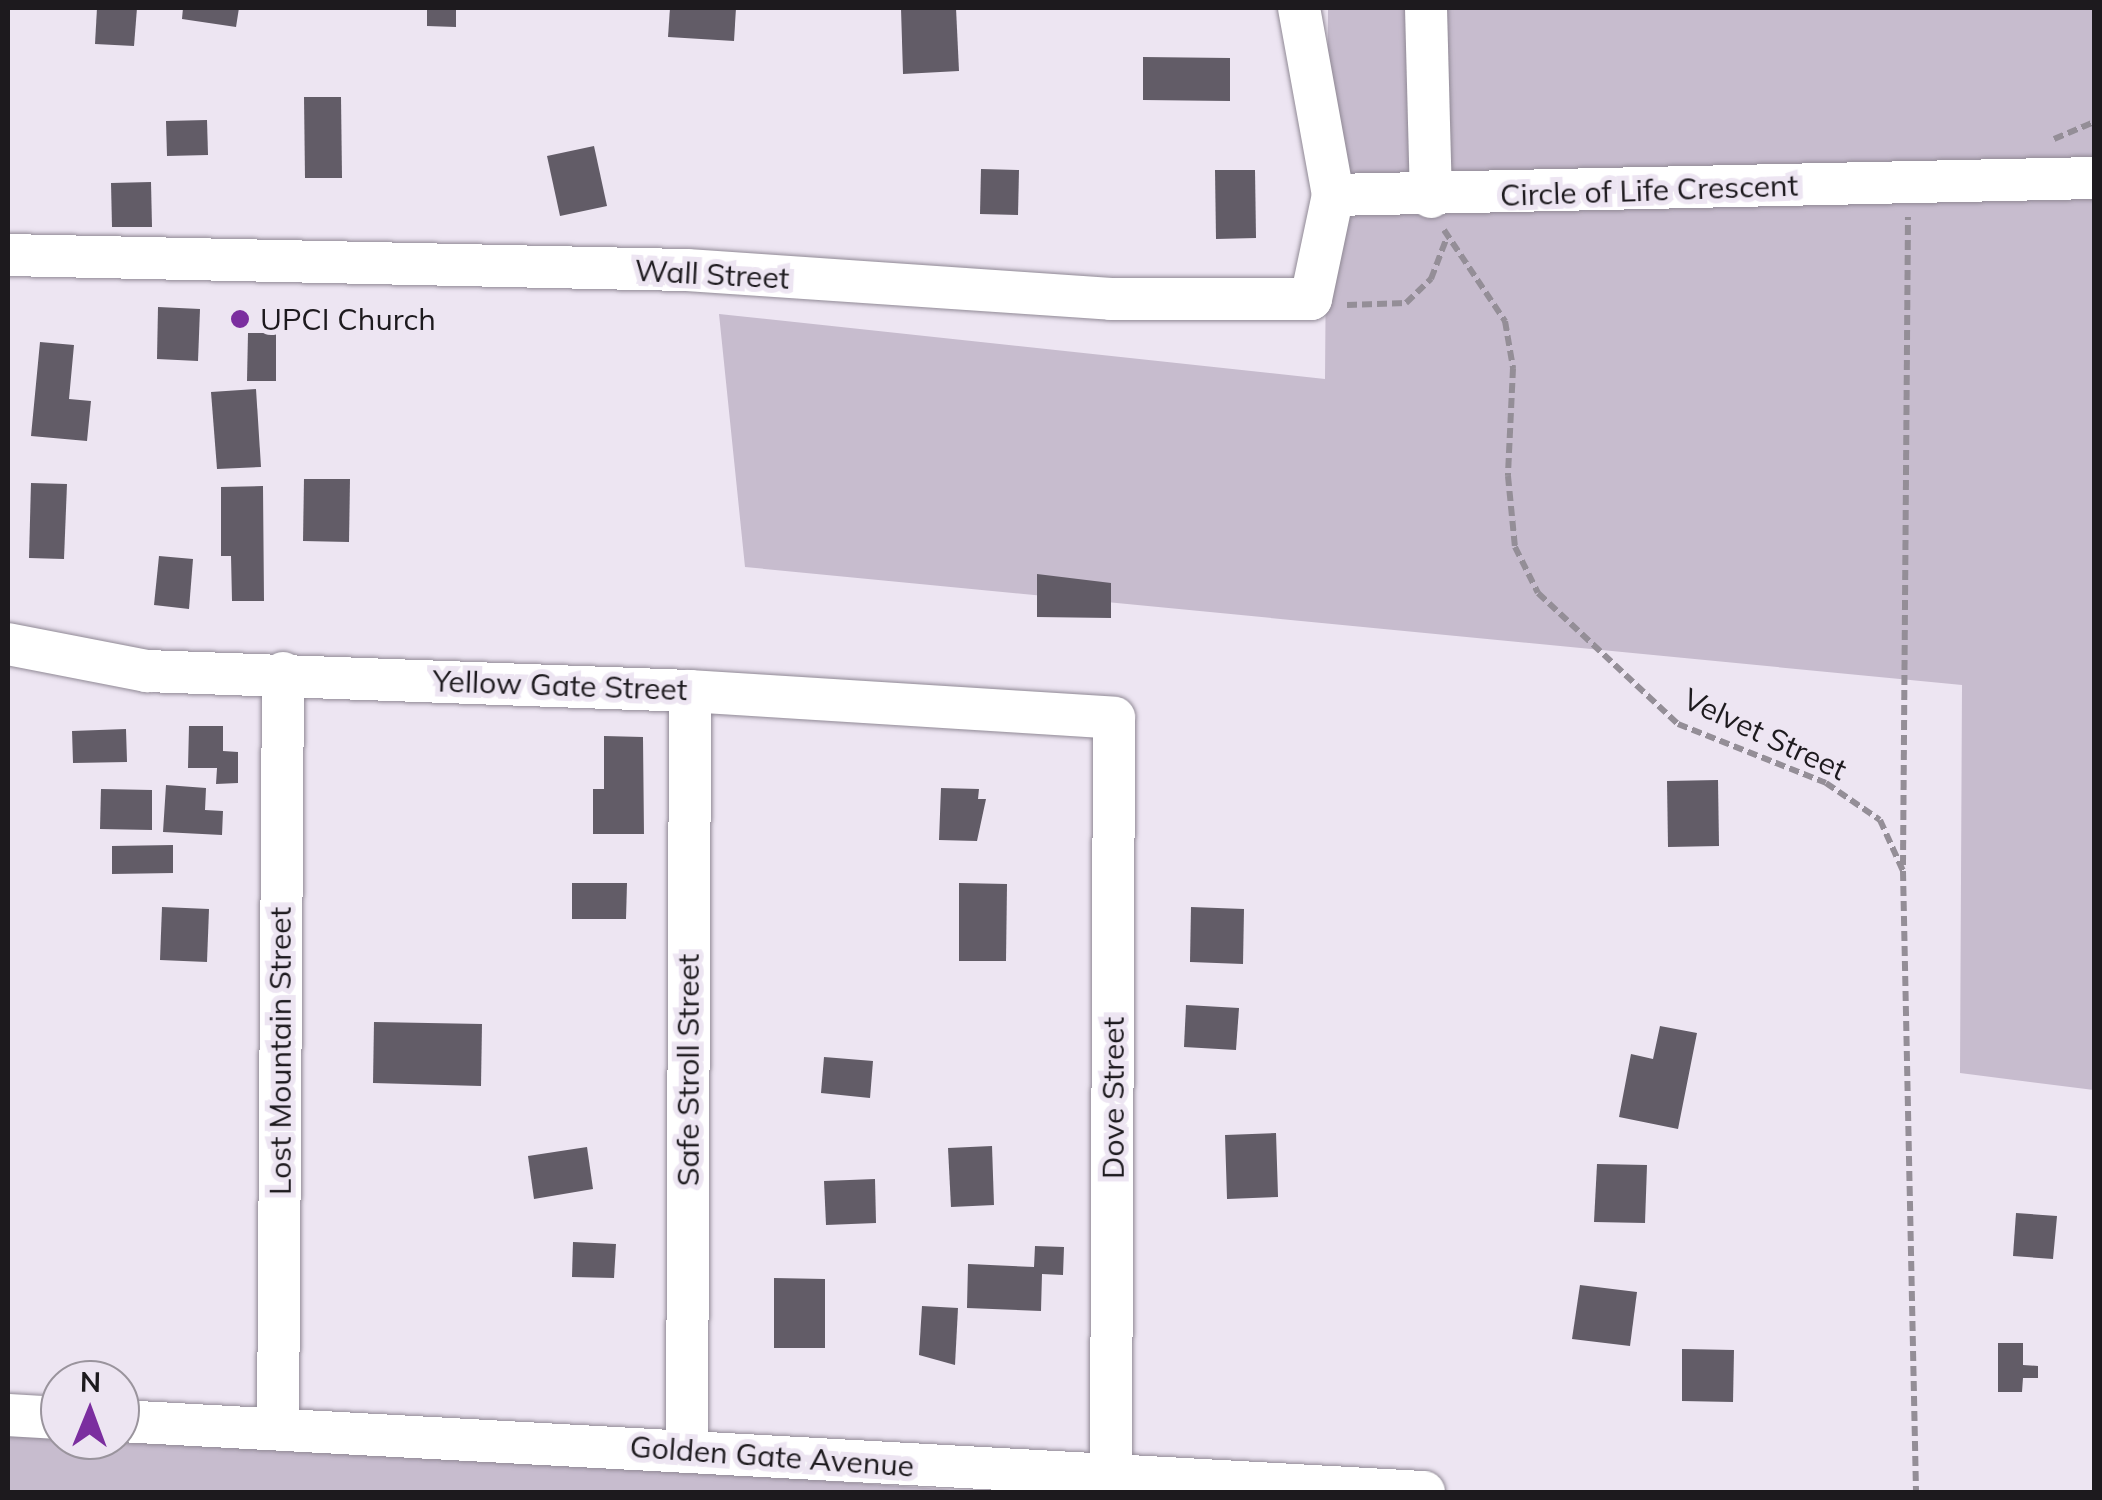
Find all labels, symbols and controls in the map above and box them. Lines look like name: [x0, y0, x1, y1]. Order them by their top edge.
street label: Circle of Life Crescent: [1499, 167, 1799, 213]
street label: Wall Street: [634, 252, 790, 296]
place label: UPCI Church: [260, 301, 436, 337]
marker: UPCI Church: [229, 308, 251, 330]
street label: Yellow Gate Street: [432, 663, 688, 707]
street label: Velvet Street: [1678, 681, 1852, 787]
street label: Lost Mountain Street: [262, 907, 298, 1195]
street label: Safe Stroll Street: [670, 954, 706, 1186]
street label: Dove Street: [1095, 1017, 1131, 1179]
north arrow: [40, 1360, 140, 1460]
text: N: [80, 1364, 101, 1399]
street label: Golden Gate Avenue: [629, 1428, 915, 1484]

